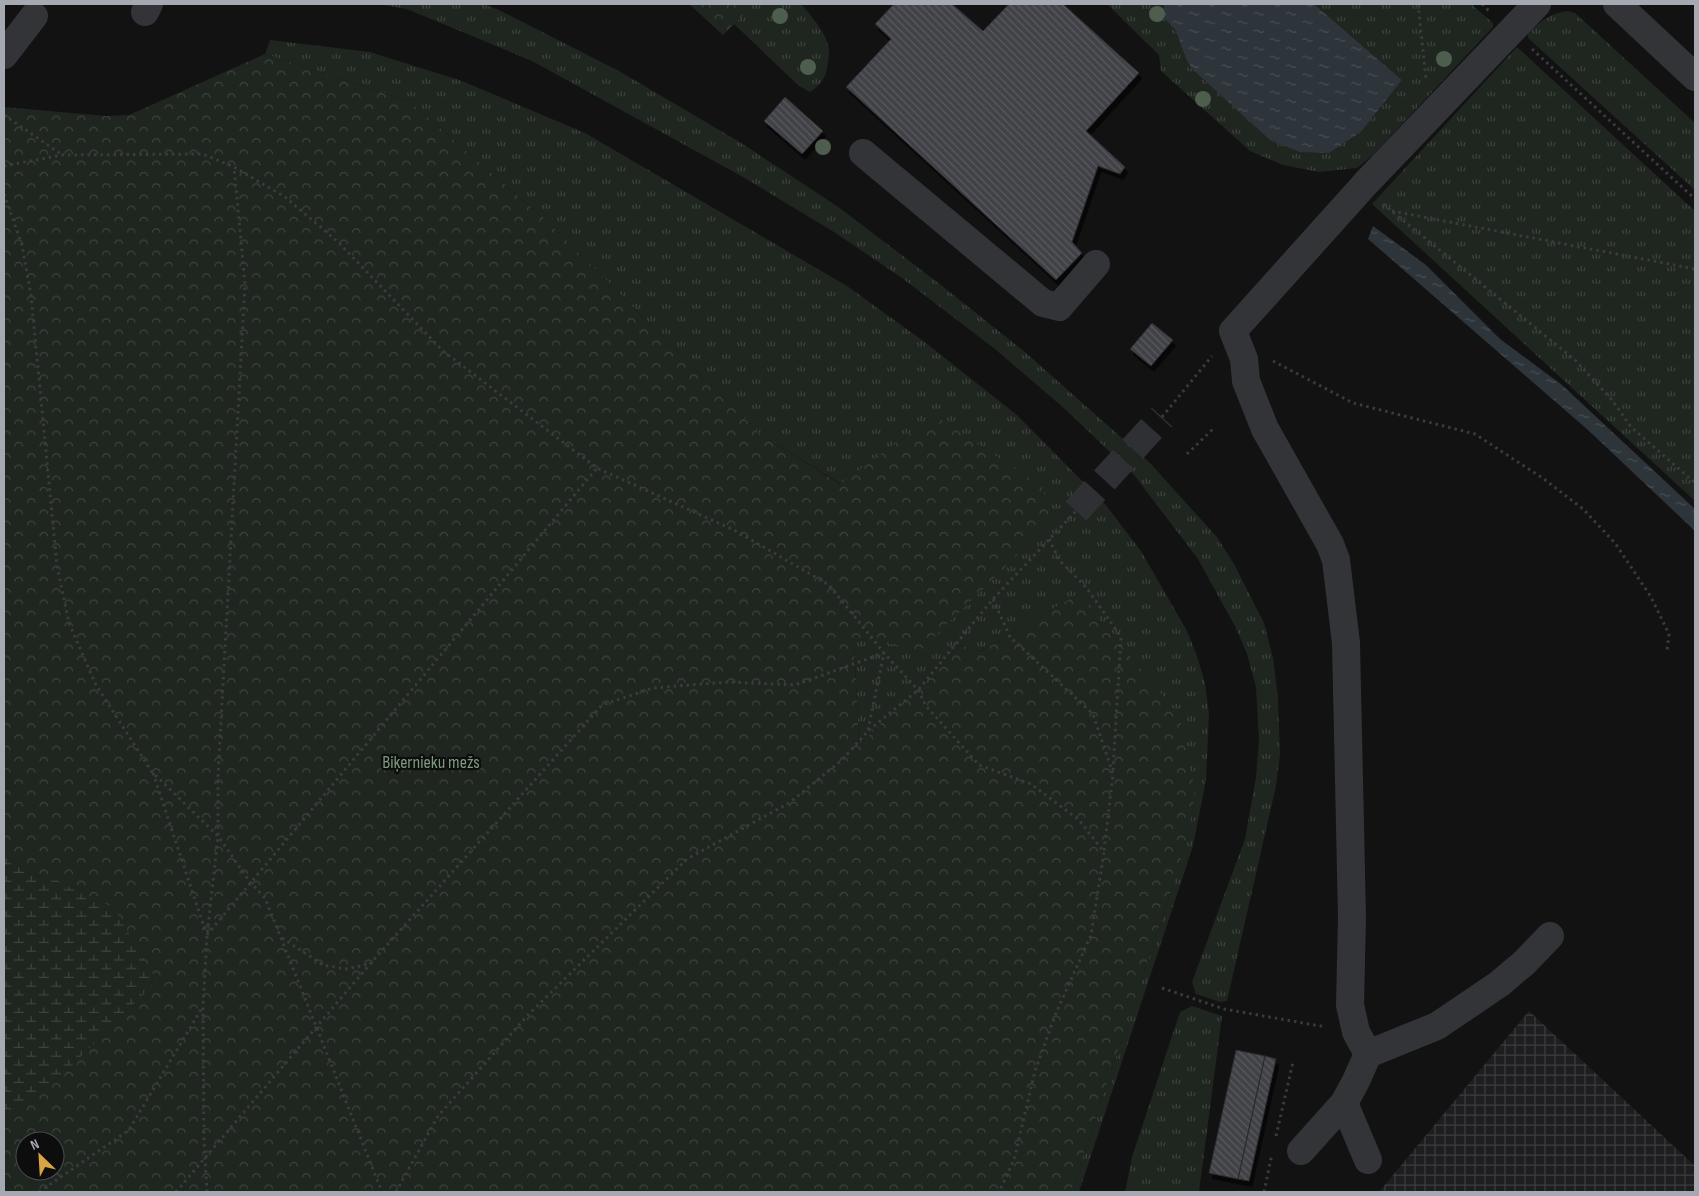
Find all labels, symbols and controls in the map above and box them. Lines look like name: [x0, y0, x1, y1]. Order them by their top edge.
park label: Biķernieku mežs: [382, 752, 480, 773]
north arrow: [15, 1131, 65, 1181]
text: N: [28, 1135, 42, 1154]

